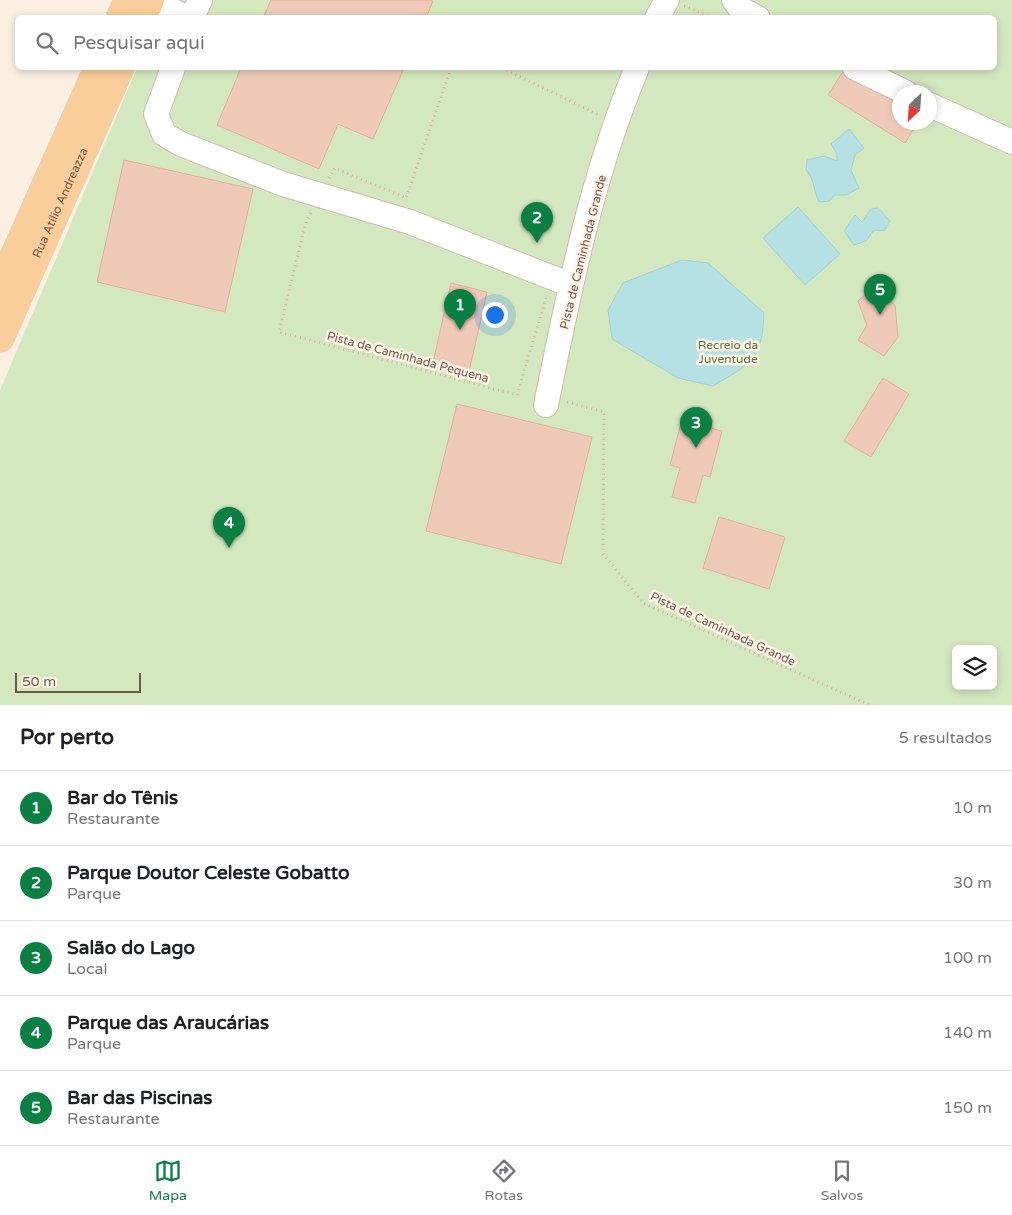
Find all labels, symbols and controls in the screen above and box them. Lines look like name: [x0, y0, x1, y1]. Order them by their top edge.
search box: [15, 15, 997, 70]
icon: search: [33, 29, 61, 57]
text: Pesquisar aqui: [73, 32, 205, 54]
north arrow: [892, 85, 937, 130]
street label: Rua Atílio Andreazza: [30, 146, 91, 260]
street label: Pista de Caminhada Grande: [557, 173, 609, 331]
pin: 2: [521, 202, 553, 243]
pin: 5: [864, 274, 896, 315]
pin: 1: [444, 289, 476, 330]
your location: [482, 302, 508, 328]
street label: Pista de Caminhada Pequena: [326, 329, 490, 385]
park label: Recreio da Juventude: [698, 338, 758, 366]
pin: 3: [680, 407, 712, 448]
pin: 4: [213, 507, 245, 548]
street label: Pista de Caminhada Grande: [648, 589, 798, 669]
map controls: [952, 645, 997, 690]
button: layers: [952, 645, 997, 690]
scale bar: [15, 670, 141, 693]
text: 50 m: [22, 673, 56, 690]
text: Por perto: [20, 725, 114, 750]
text: 5 resultados: [899, 728, 992, 748]
text: Bar do Tênis: [67, 787, 178, 809]
text: 1: [31, 798, 41, 818]
text: 10 m: [953, 798, 992, 818]
text: Restaurante: [67, 809, 160, 829]
text: Parque Doutor Celeste Gobatto: [67, 862, 349, 884]
text: 2: [31, 873, 41, 893]
text: 30 m: [953, 873, 992, 893]
text: Parque: [67, 884, 121, 904]
text: Salão do Lago: [67, 937, 195, 959]
text: 3: [31, 948, 41, 968]
text: 100 m: [943, 948, 992, 968]
text: Local: [67, 959, 107, 979]
text: Parque das Araucárias: [67, 1012, 269, 1034]
text: 4: [31, 1023, 41, 1043]
text: 140 m: [943, 1023, 992, 1043]
text: Parque: [67, 1034, 121, 1054]
text: Bar das Piscinas: [67, 1087, 212, 1109]
text: 5: [31, 1098, 41, 1118]
text: 150 m: [943, 1098, 992, 1118]
text: Restaurante: [67, 1109, 160, 1129]
tab: Mapa: [149, 1157, 187, 1204]
tab: Rotas: [485, 1157, 523, 1204]
tab: Salvos: [821, 1157, 863, 1204]

